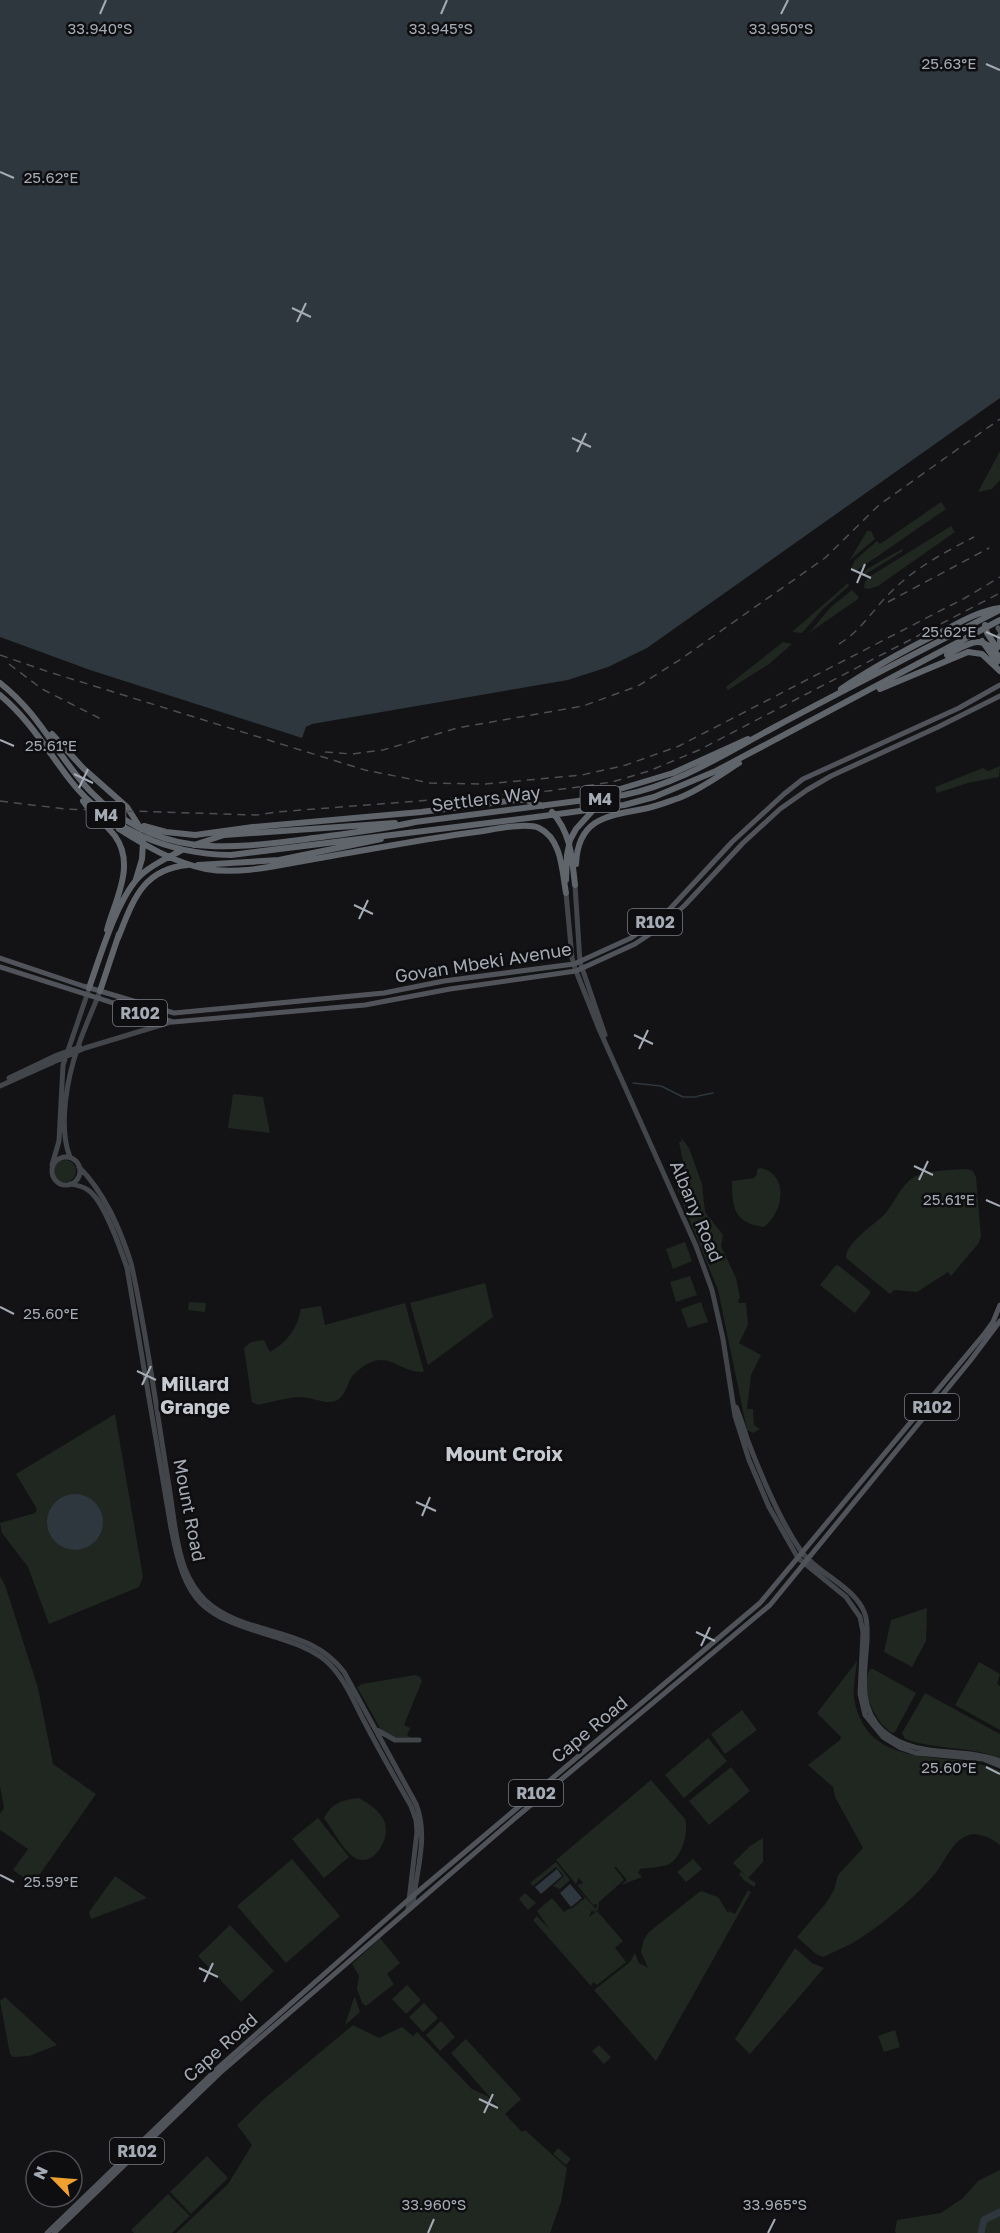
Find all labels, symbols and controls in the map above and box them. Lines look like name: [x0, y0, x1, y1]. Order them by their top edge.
text: 33.940°S: [67, 19, 133, 37]
text: 33.945°S: [409, 19, 473, 37]
text: 33.950°S: [749, 19, 813, 37]
text: 25.63°E: [922, 54, 976, 72]
text: 25.62°E: [24, 168, 78, 186]
text: 25.62°E: [922, 622, 976, 640]
text: 25.61°E: [25, 736, 77, 754]
street label: Settlers Way: [430, 780, 542, 816]
road number: M4: [580, 786, 620, 812]
road number: M4: [86, 802, 126, 828]
road number: R102: [628, 909, 682, 935]
street label: Govan Mbeki Avenue: [393, 937, 573, 987]
road number: R102: [113, 1000, 167, 1026]
street label: Albany Road: [666, 1157, 728, 1265]
text: 25.61°E: [923, 1190, 975, 1208]
text: 25.60°E: [23, 1304, 79, 1322]
district label: Millard Grange: [160, 1371, 230, 1418]
road number: R102: [905, 1394, 959, 1420]
district label: Mount Croix: [445, 1441, 563, 1465]
street label: Mount Road: [169, 1457, 211, 1563]
street label: Cape Road: [546, 1691, 632, 1767]
text: 25.60°E: [921, 1758, 977, 1776]
road number: R102: [509, 1780, 563, 1806]
text: 25.59°E: [24, 1872, 78, 1890]
street label: Cape Road: [178, 2008, 262, 2086]
road number: R102: [110, 2138, 164, 2164]
north arrow: [24, 2149, 84, 2209]
text: N: [29, 2163, 52, 2182]
text: 33.960°S: [402, 2195, 466, 2213]
text: 33.965°S: [743, 2195, 807, 2213]

